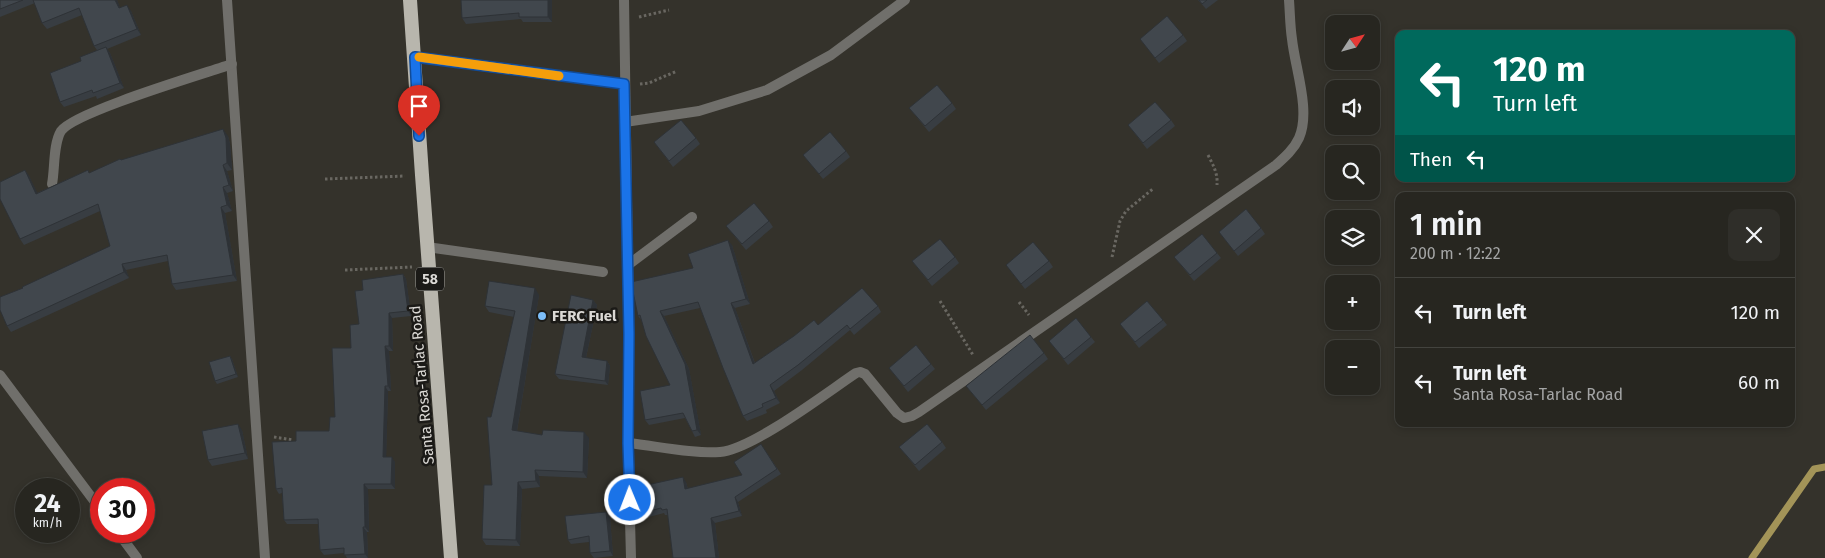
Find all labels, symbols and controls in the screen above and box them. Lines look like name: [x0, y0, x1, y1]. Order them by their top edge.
north arrow: [1325, 15, 1380, 70]
map controls: [1325, 15, 1380, 395]
text: 120 m: [1493, 48, 1586, 90]
icon: left: [1410, 50, 1475, 115]
button: sound: [1325, 80, 1380, 135]
pin: [398, 85, 440, 136]
text: Turn left: [1493, 90, 1577, 117]
icon: arrive: [405, 92, 433, 120]
button: search: [1325, 145, 1380, 200]
icon: left: [1462, 145, 1490, 173]
text: Then: [1410, 148, 1452, 171]
text: 1 min: [1410, 207, 1482, 243]
button: close: [1728, 209, 1780, 261]
button: layers: [1325, 210, 1380, 265]
text: 200 m · 12:22: [1410, 244, 1501, 263]
road number: 58: [416, 268, 444, 290]
button: +: [1325, 275, 1380, 330]
icon: left: [1410, 299, 1438, 327]
text: Turn left: [1453, 301, 1527, 324]
text: 120 m: [1730, 301, 1780, 324]
street label: Santa Rosa-Tarlac Road: [406, 305, 438, 465]
place label: FERC Fuel: [552, 307, 617, 325]
marker: FERC Fuel: [536, 310, 548, 322]
button: −: [1325, 340, 1380, 395]
text: Turn left: [1453, 362, 1527, 385]
icon: left: [1410, 369, 1438, 397]
text: 60 m: [1738, 371, 1780, 394]
text: Santa Rosa-Tarlac Road: [1453, 385, 1623, 404]
position arrow: [603, 473, 655, 525]
speed limit sign: 30: [90, 478, 155, 543]
text: 24: [34, 489, 61, 519]
text: km/h: [33, 516, 62, 530]

